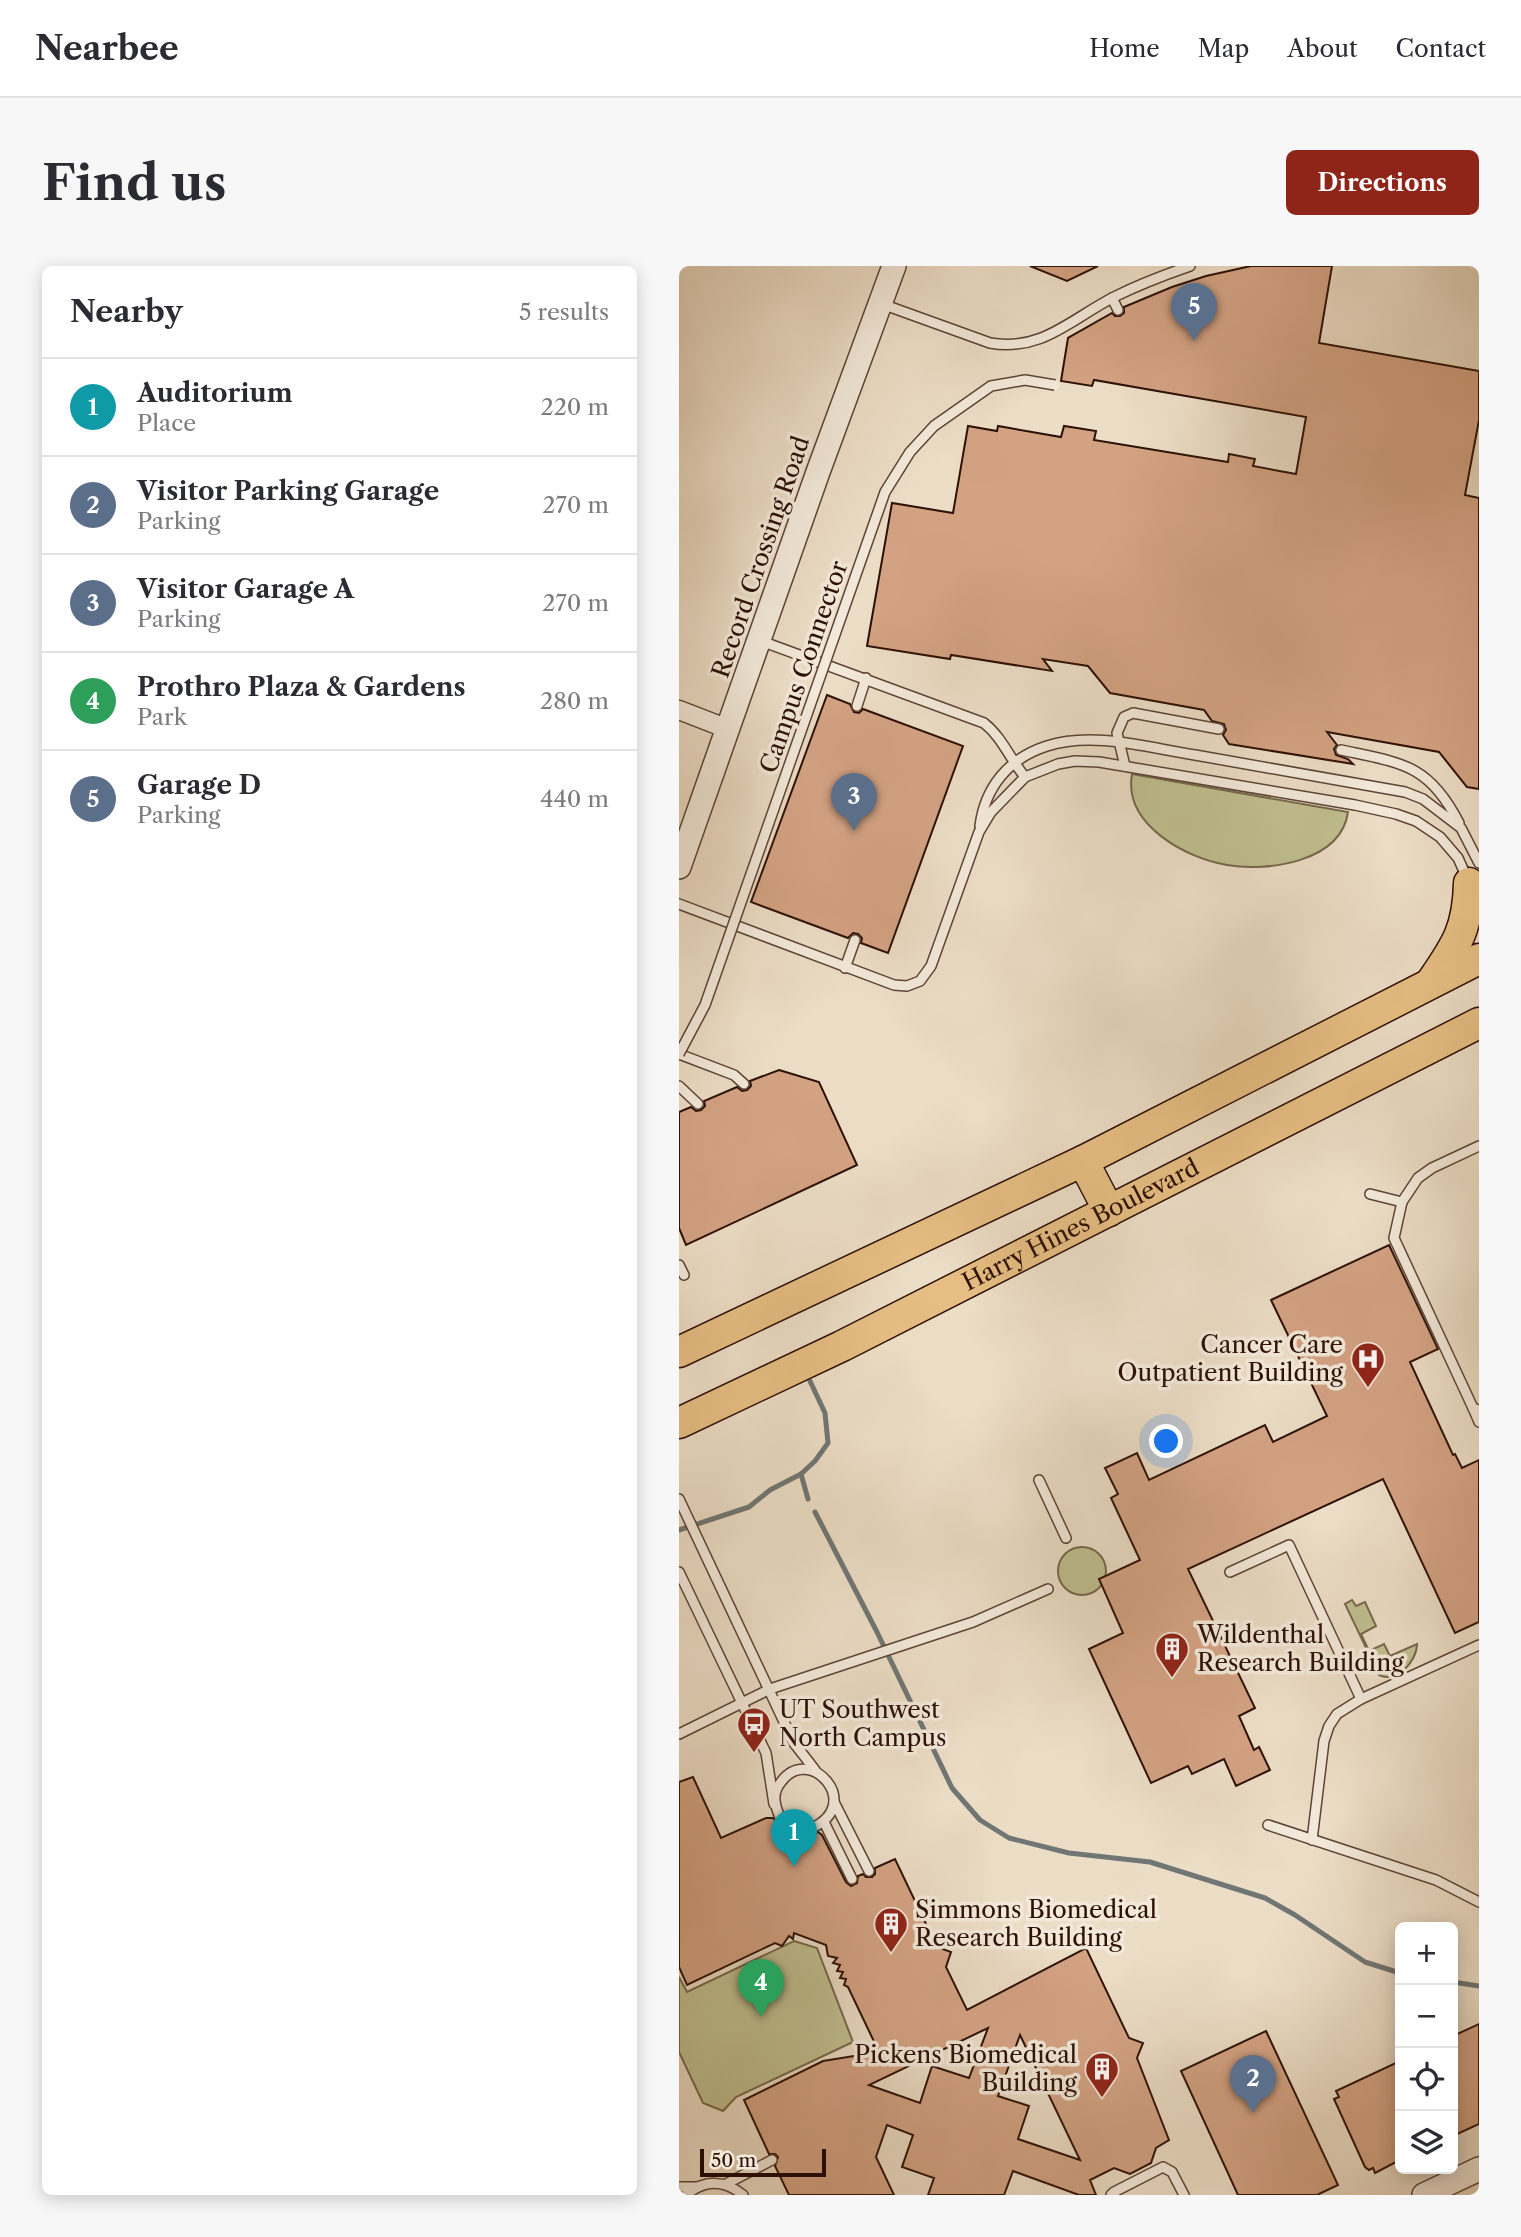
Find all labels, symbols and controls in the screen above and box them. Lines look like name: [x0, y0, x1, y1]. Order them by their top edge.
text: Nearbee: [35, 28, 179, 69]
text: Home: [1089, 34, 1160, 63]
text: Map: [1198, 34, 1249, 63]
text: About: [1287, 34, 1358, 63]
text: Contact: [1396, 34, 1486, 63]
button: Directions: [1286, 150, 1479, 215]
text: Find us: [42, 152, 226, 213]
pin: 5: [1171, 283, 1217, 341]
text: Nearby: [70, 293, 183, 330]
text: 5 results: [519, 298, 609, 326]
text: Auditorium: [137, 377, 293, 409]
text: 1: [88, 393, 98, 421]
text: 220 m: [540, 393, 609, 421]
text: Place: [137, 409, 196, 437]
street label: Record Crossing Road: [706, 432, 816, 681]
text: Visitor Parking Garage: [137, 475, 439, 507]
text: 2: [86, 491, 100, 519]
text: 270 m: [542, 491, 609, 519]
text: Parking: [137, 507, 221, 535]
street label: Campus Connector: [754, 557, 853, 777]
text: Visitor Garage A: [137, 573, 354, 605]
text: 3: [87, 589, 100, 617]
text: 270 m: [542, 589, 609, 617]
text: Parking: [137, 605, 221, 633]
text: Prothro Plaza & Gardens: [137, 671, 466, 703]
text: 4: [86, 687, 100, 715]
text: 280 m: [540, 687, 609, 715]
text: Park: [137, 703, 187, 731]
text: Garage D: [137, 769, 261, 801]
pin: 3: [831, 773, 877, 831]
text: 5: [87, 785, 99, 813]
text: 440 m: [540, 785, 609, 813]
text: Parking: [137, 801, 221, 829]
street label: Harry Hines Boulevard: [957, 1152, 1204, 1297]
place label: Cancer Care Outpatient Building: [1118, 1330, 1343, 1387]
hospital icon: Cancer Care Outpatient Building: [1349, 1340, 1387, 1389]
your location: [1149, 1424, 1183, 1458]
place label: Wildenthal Research Building: [1196, 1620, 1404, 1677]
building icon: Wildenthal Research Building: [1153, 1630, 1191, 1679]
place label: UT Southwest North Campus: [779, 1695, 946, 1752]
bus stop icon: UT Southwest North Campus: [735, 1705, 773, 1754]
pin: 1: [771, 1809, 817, 1867]
place label: Simmons Biomedical Research Building: [915, 1895, 1157, 1952]
building icon: Simmons Biomedical Research Building: [872, 1905, 910, 1954]
map controls: [1395, 1922, 1458, 2174]
button: +: [1395, 1922, 1458, 1985]
pin: 4: [738, 1959, 784, 2017]
button: −: [1395, 1985, 1458, 2048]
place label: Pickens Biomedical Building: [854, 2040, 1077, 2097]
button: locate: [1395, 2048, 1458, 2111]
building icon: Pickens Biomedical Building: [1083, 2050, 1121, 2099]
pin: 2: [1230, 2055, 1276, 2113]
button: layers: [1395, 2111, 1458, 2174]
scale bar: [700, 2146, 826, 2178]
text: 50 m: [711, 2149, 756, 2172]

